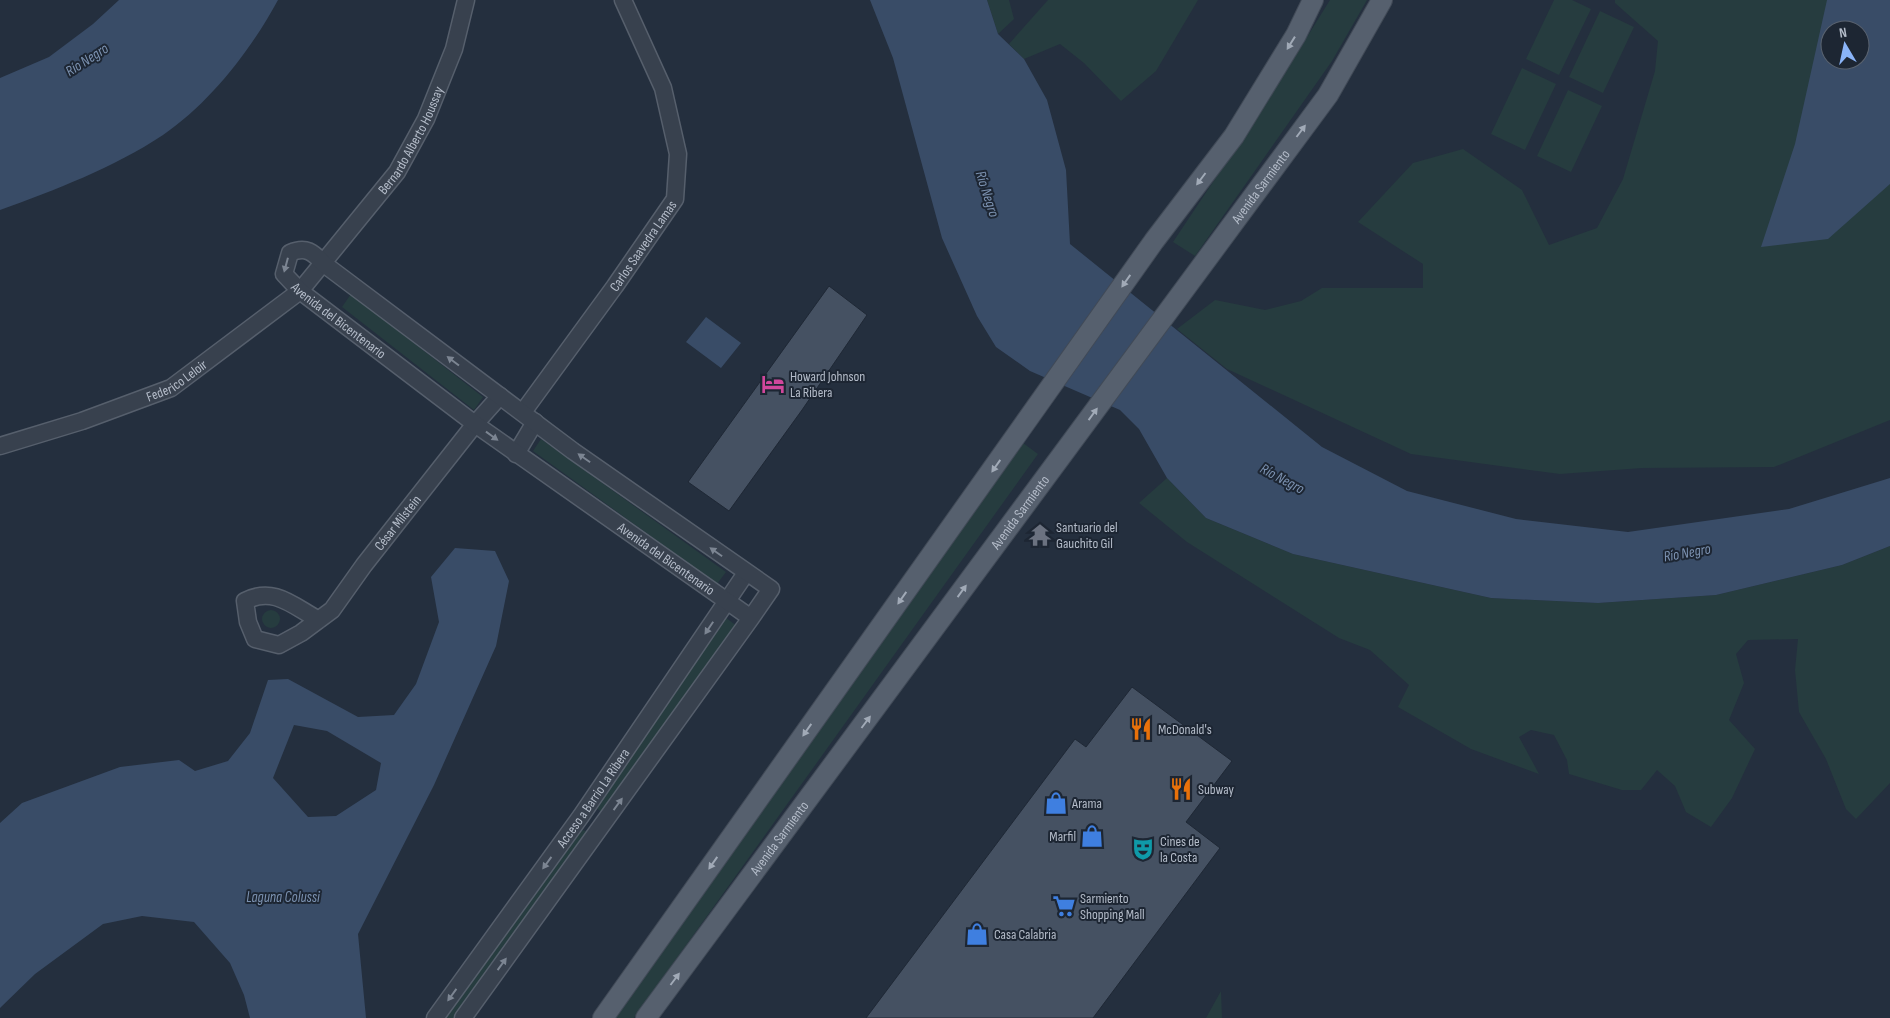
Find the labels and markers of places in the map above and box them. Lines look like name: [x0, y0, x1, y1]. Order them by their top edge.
place label: Howard Johnson La Ribera: [790, 368, 865, 401]
hotel icon: Howard Johnson La Ribera: [760, 371, 786, 397]
place label: Santuario del Gauchito Gil: [1056, 519, 1118, 552]
temple icon: Santuario del Gauchito Gil: [1027, 522, 1053, 548]
restaurant icon: McDonald's: [1128, 716, 1154, 742]
place label: McDonald's: [1158, 721, 1212, 738]
restaurant icon: Subway: [1168, 776, 1194, 802]
place label: Subway: [1198, 781, 1235, 798]
shop icon: Arama: [1043, 790, 1069, 816]
place label: Arama: [1071, 795, 1102, 812]
shop icon: Marfil: [1079, 823, 1105, 849]
place label: Marfil: [1049, 828, 1076, 845]
place label: Cines de la Costa: [1160, 833, 1200, 866]
theatre icon: Cines de la Costa: [1130, 836, 1156, 862]
place label: Sarmiento Shopping Mall: [1080, 890, 1145, 923]
supermarket icon: Sarmiento Shopping Mall: [1051, 893, 1077, 919]
shop icon: Casa Calabria: [964, 921, 990, 947]
place label: Casa Calabria: [994, 926, 1056, 943]

